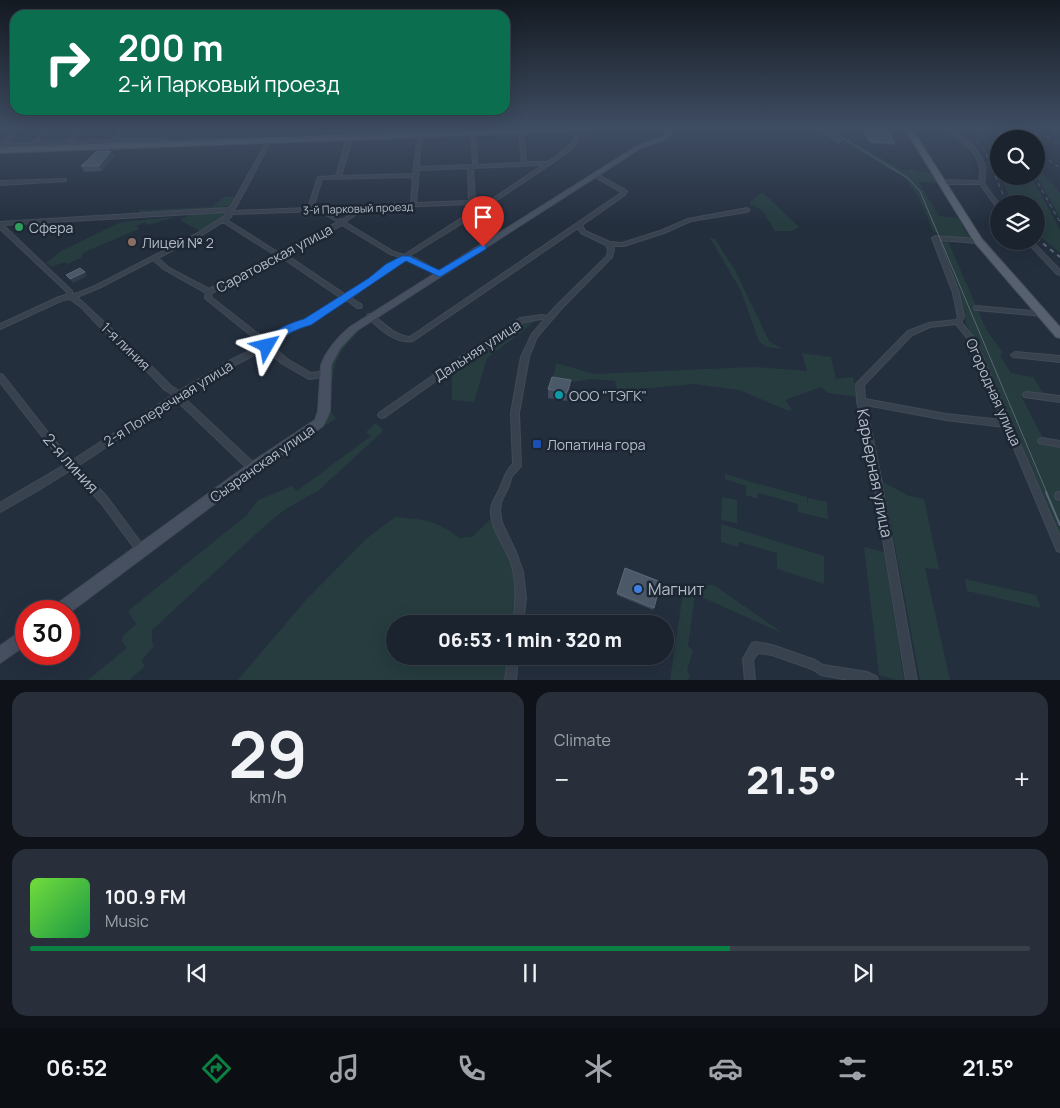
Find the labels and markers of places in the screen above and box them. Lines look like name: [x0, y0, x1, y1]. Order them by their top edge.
pin: [462, 196, 504, 247]
place label: Сфера: [29, 218, 73, 237]
marker: Сфера: [13, 221, 25, 233]
place label: Лицей № 2: [142, 233, 214, 252]
marker: Лицей № 2: [126, 236, 138, 248]
place label: ООО "ТЭГК": [569, 386, 647, 405]
marker: ООО "ТЭГК": [553, 389, 565, 401]
place label: Лопатина гора: [547, 435, 645, 454]
marker: Лопатина гора: [531, 438, 543, 450]
place label: Магнит: [648, 578, 704, 600]
marker: Магнит: [632, 583, 644, 595]

